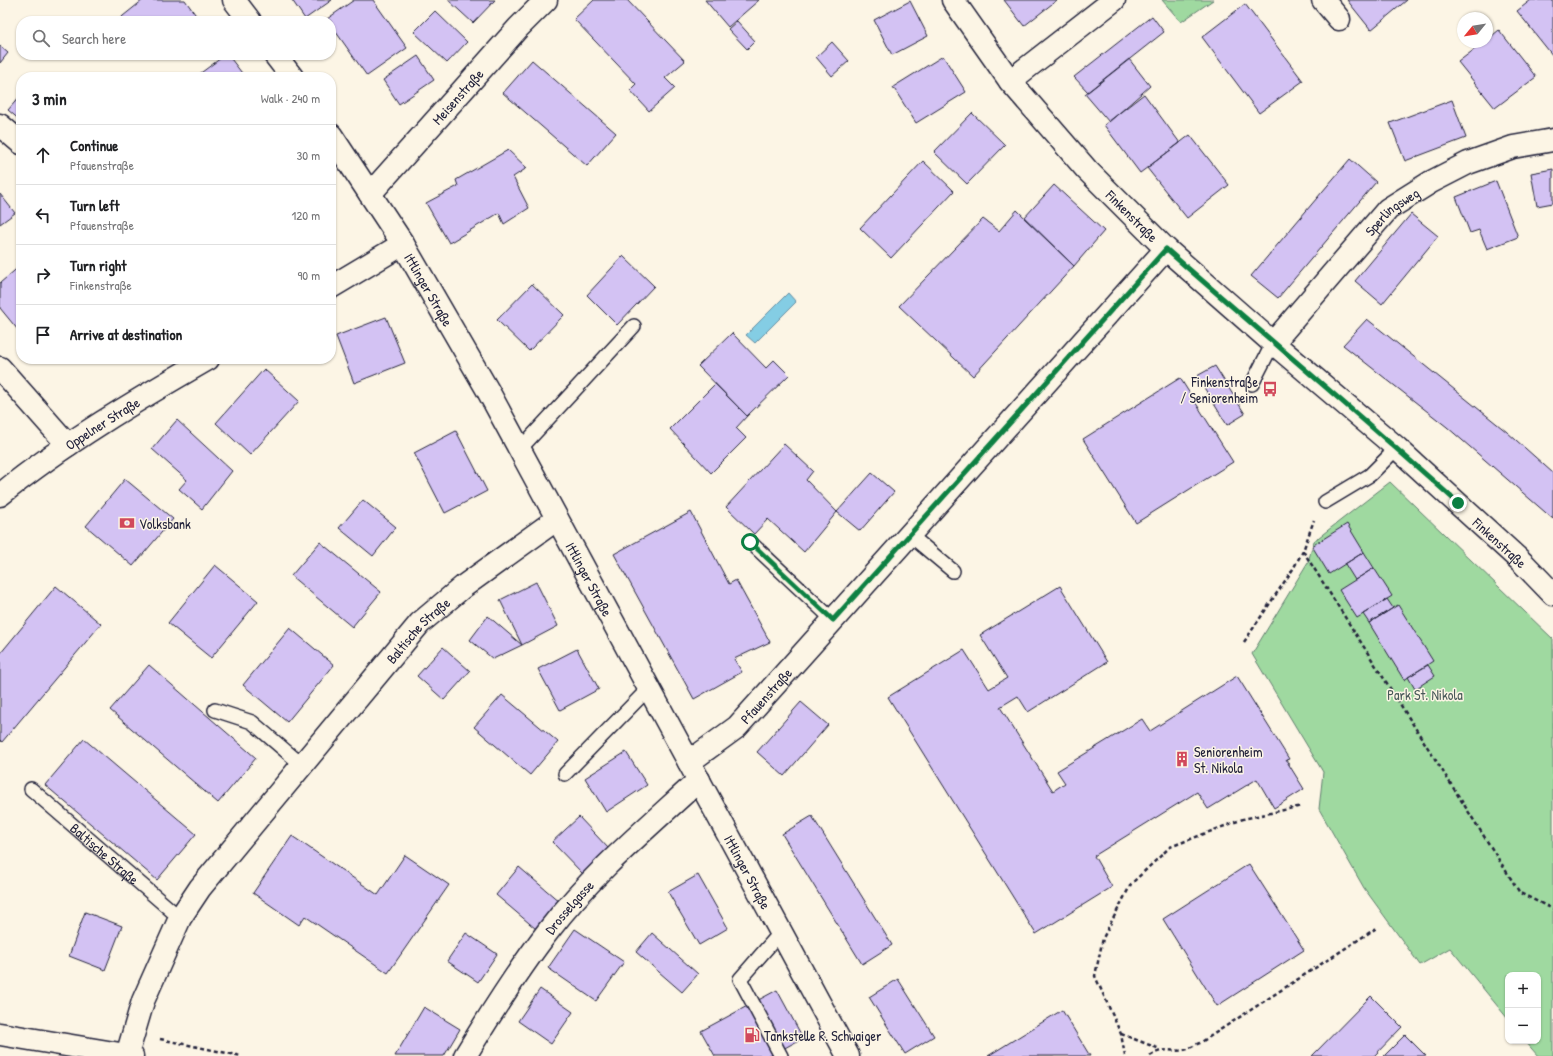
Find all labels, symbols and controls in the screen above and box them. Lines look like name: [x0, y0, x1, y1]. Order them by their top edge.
north arrow: [1457, 12, 1493, 48]
search box: [16, 16, 336, 60]
icon: search: [30, 27, 52, 49]
text: Search here: [62, 28, 126, 49]
street label: Meisenstraße: [427, 64, 487, 128]
text: 3 min: [32, 87, 67, 110]
text: Walk · 240 m: [261, 89, 320, 107]
text: Continue: [70, 135, 118, 156]
icon: ahead: [32, 144, 54, 166]
text: 30 m: [297, 146, 320, 164]
text: Pfauenstraße: [70, 156, 134, 174]
street label: Sperlingsweg: [1360, 183, 1423, 239]
street label: Finkenstraße: [1101, 184, 1163, 246]
text: Turn left: [70, 195, 120, 216]
icon: left: [32, 204, 54, 226]
text: 120 m: [292, 206, 320, 224]
text: Pfauenstraße: [70, 216, 134, 234]
street label: Ittlinger Straße: [401, 249, 458, 330]
text: Turn right: [70, 255, 126, 276]
icon: right: [32, 264, 54, 286]
text: 90 m: [298, 266, 320, 284]
text: Finkenstraße: [70, 276, 132, 294]
icon: arrive: [32, 324, 54, 346]
text: Arrive at destination: [70, 324, 182, 345]
place label: Finkenstraße / Seniorenheim: [1180, 372, 1258, 407]
bus stop icon: Finkenstraße / Seniorenheim: [1261, 380, 1279, 398]
street label: Oppelner Straße: [61, 392, 143, 454]
route end: [1449, 494, 1467, 512]
street label: Finkenstraße: [1468, 512, 1531, 572]
bank icon: Volksbank: [118, 514, 136, 532]
place label: Volksbank: [139, 514, 191, 533]
route start: [741, 533, 759, 551]
street label: Ittlinger Straße: [562, 538, 618, 620]
street label: Baltische Straße: [381, 592, 454, 667]
street label: Pfauenstraße: [735, 663, 796, 727]
park label: Park St. Nikola: [1387, 685, 1463, 704]
place label: Seniorenheim St. Nikola: [1194, 742, 1263, 777]
building icon: Seniorenheim St. Nikola: [1173, 750, 1191, 768]
street label: Baltische Straße: [67, 818, 144, 888]
street label: Ittlinger Straße: [720, 831, 776, 912]
street label: Drosselgasse: [540, 875, 598, 938]
map controls: [1505, 972, 1541, 1044]
button: +: [1505, 972, 1541, 1008]
button: −: [1505, 1008, 1541, 1044]
fuel station icon: Tankstelle R. Schwaiger: [743, 1026, 761, 1044]
place label: Tankstelle R. Schwaiger: [764, 1026, 882, 1046]

